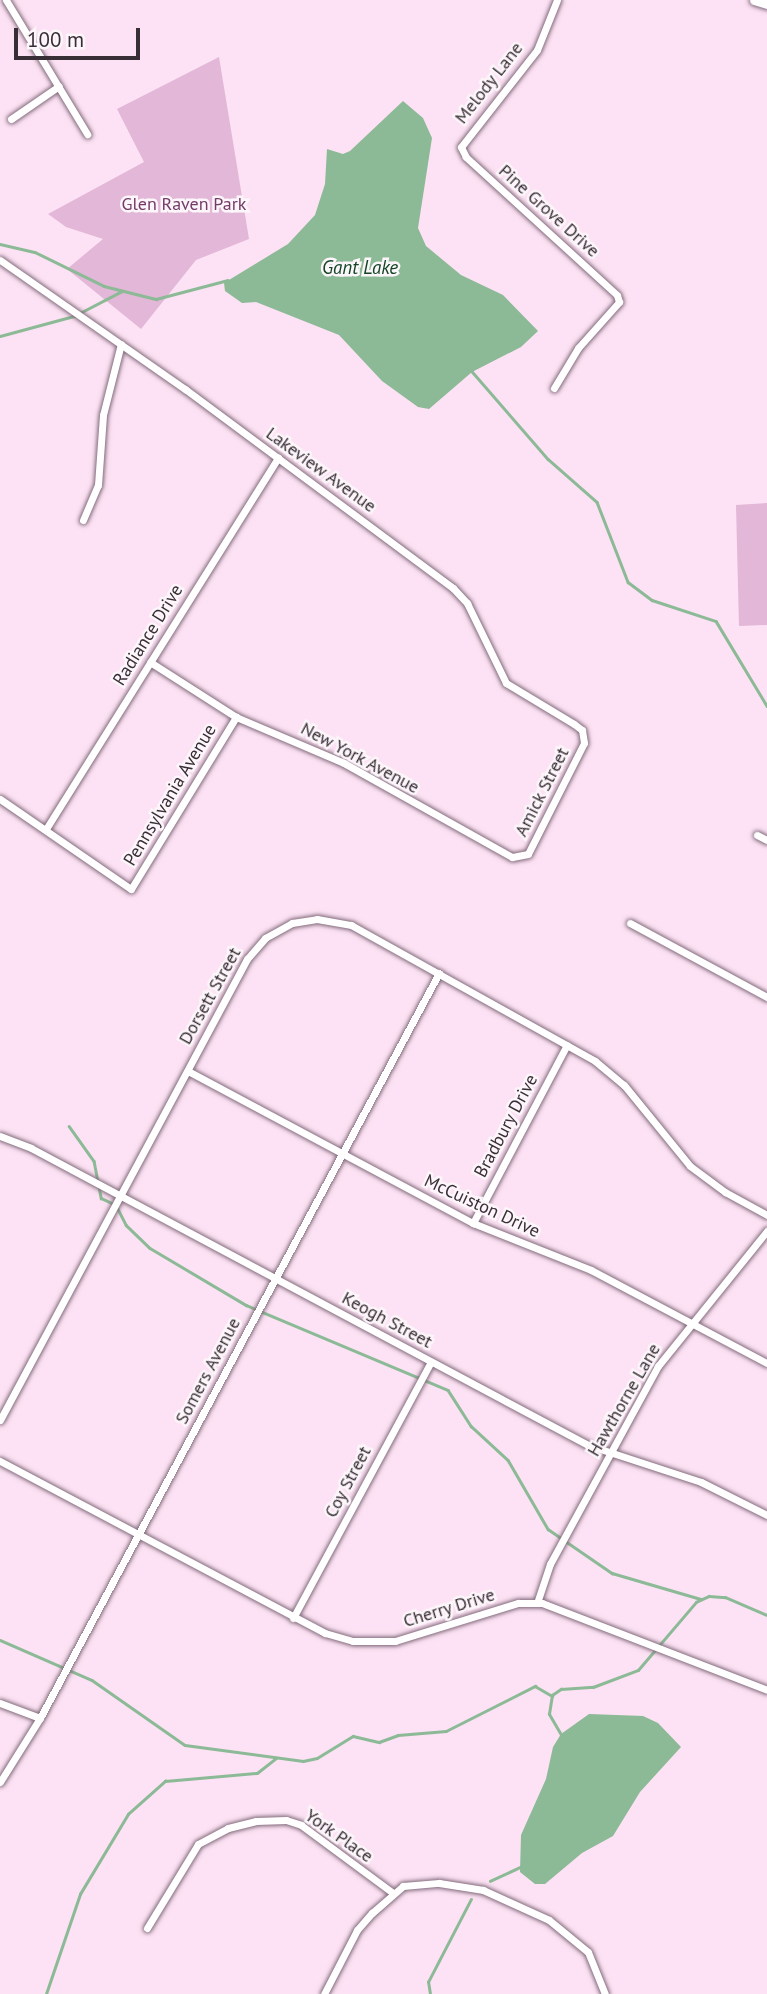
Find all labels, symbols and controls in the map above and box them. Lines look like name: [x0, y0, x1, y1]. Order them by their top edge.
scale bar: [18, 14, 144, 58]
text: 100 m: [27, 26, 84, 53]
street label: Melody Lane: [450, 38, 528, 128]
street label: Pine Grove Drive: [494, 160, 604, 262]
park label: Glen Raven Park: [122, 193, 246, 215]
water label: Gant Lake: [322, 257, 398, 279]
street label: Lakeview Avenue: [261, 423, 381, 517]
street label: Radiance Drive: [108, 581, 188, 689]
street label: New York Avenue: [296, 717, 424, 799]
street label: Pennsylvania Avenue: [119, 720, 221, 870]
street label: Amick Street: [510, 744, 574, 840]
street label: Dorsett Street: [175, 944, 245, 1048]
street label: Bradbury Drive: [470, 1070, 542, 1182]
street label: McCuiston Drive: [421, 1170, 543, 1242]
street label: Keogh Street: [338, 1287, 436, 1353]
street label: Somers Avenue: [171, 1314, 245, 1428]
street label: Hawthorne Lane: [583, 1340, 665, 1460]
street label: Coy Street: [320, 1442, 376, 1522]
street label: Cherry Drive: [400, 1584, 498, 1632]
street label: York Place: [301, 1805, 377, 1867]

